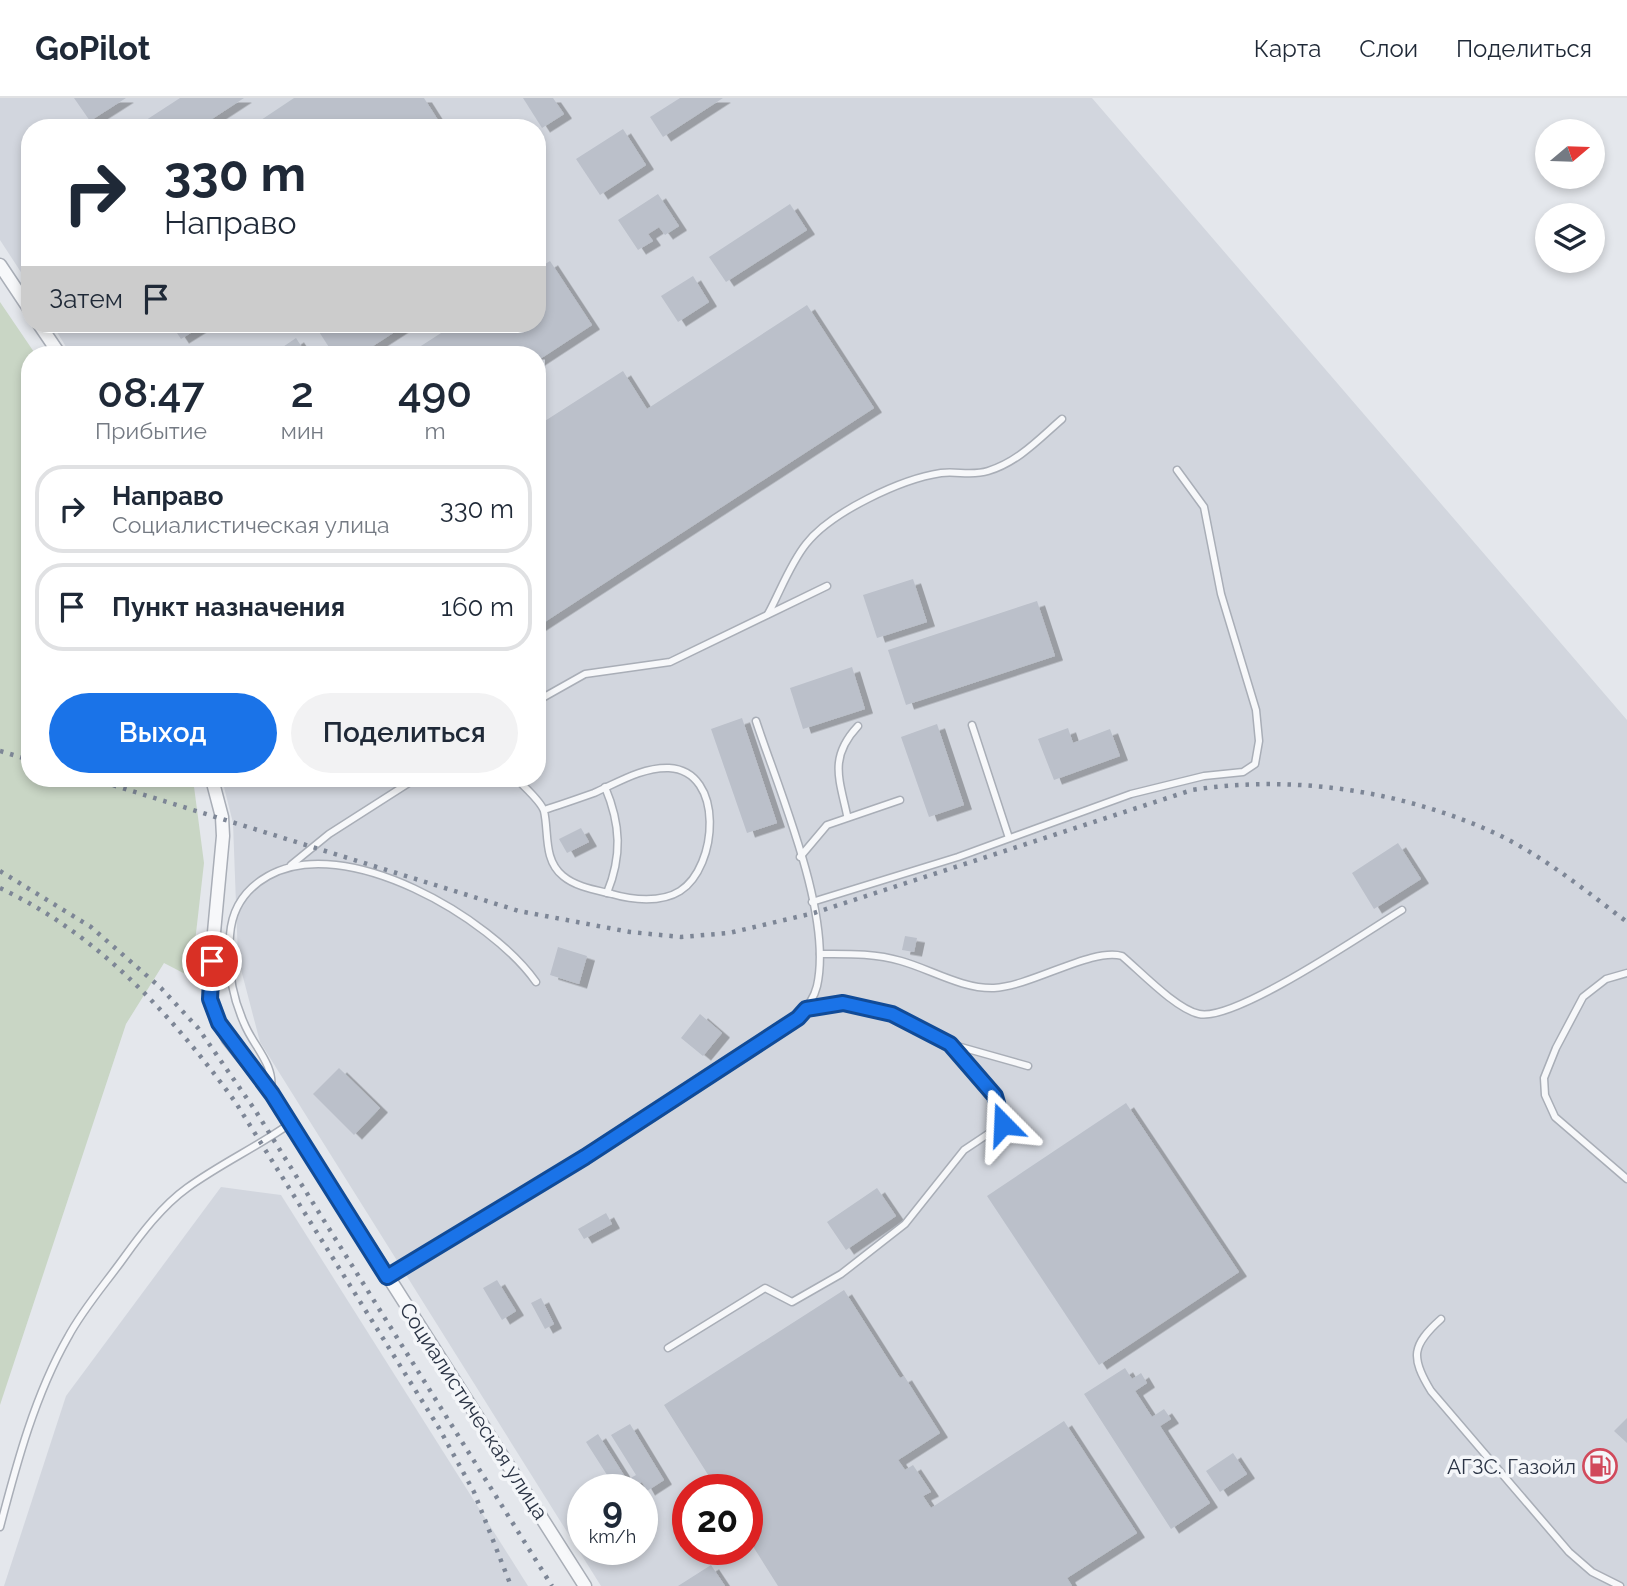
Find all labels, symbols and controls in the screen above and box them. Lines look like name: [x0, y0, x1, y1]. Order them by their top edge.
text: GoPilot: [35, 29, 150, 68]
text: Карта: [1254, 34, 1321, 63]
text: Слои: [1359, 34, 1418, 63]
text: Поделиться: [1456, 34, 1592, 63]
north arrow: [1535, 119, 1605, 189]
map controls: [1535, 119, 1605, 273]
text: 330 m: [164, 145, 306, 202]
icon: right: [49, 147, 140, 238]
button: layers: [1535, 203, 1605, 273]
text: Направо: [164, 204, 296, 241]
icon: arrive: [137, 280, 175, 318]
text: Затем: [49, 284, 123, 314]
text: 08:47: [97, 368, 204, 417]
text: 2: [291, 368, 314, 417]
text: 490: [398, 368, 472, 417]
text: Прибытие: [95, 417, 207, 444]
text: мин: [281, 417, 324, 444]
text: m: [424, 417, 446, 444]
text: Направо: [112, 481, 223, 511]
icon: right: [53, 490, 91, 528]
text: 330 m: [440, 494, 514, 524]
text: Социалистическая улица: [112, 511, 390, 538]
icon: arrive: [53, 588, 91, 626]
text: Пункт назначения: [112, 592, 345, 622]
text: 160 m: [441, 592, 514, 622]
button: Выход: [49, 693, 277, 773]
button: Поделиться: [291, 693, 518, 773]
pin: [182, 931, 242, 991]
icon: arrive: [193, 942, 231, 980]
position arrow: [966, 1087, 1040, 1161]
street label: Социалистическая улица: [394, 1298, 554, 1524]
fuel station icon: АГЗС. Газойл: [1581, 1447, 1619, 1485]
place label: АГЗС. Газойл: [1447, 1454, 1576, 1479]
speed limit sign: 20: [672, 1474, 763, 1565]
text: 9: [602, 1490, 623, 1531]
text: km/h: [589, 1526, 636, 1547]

